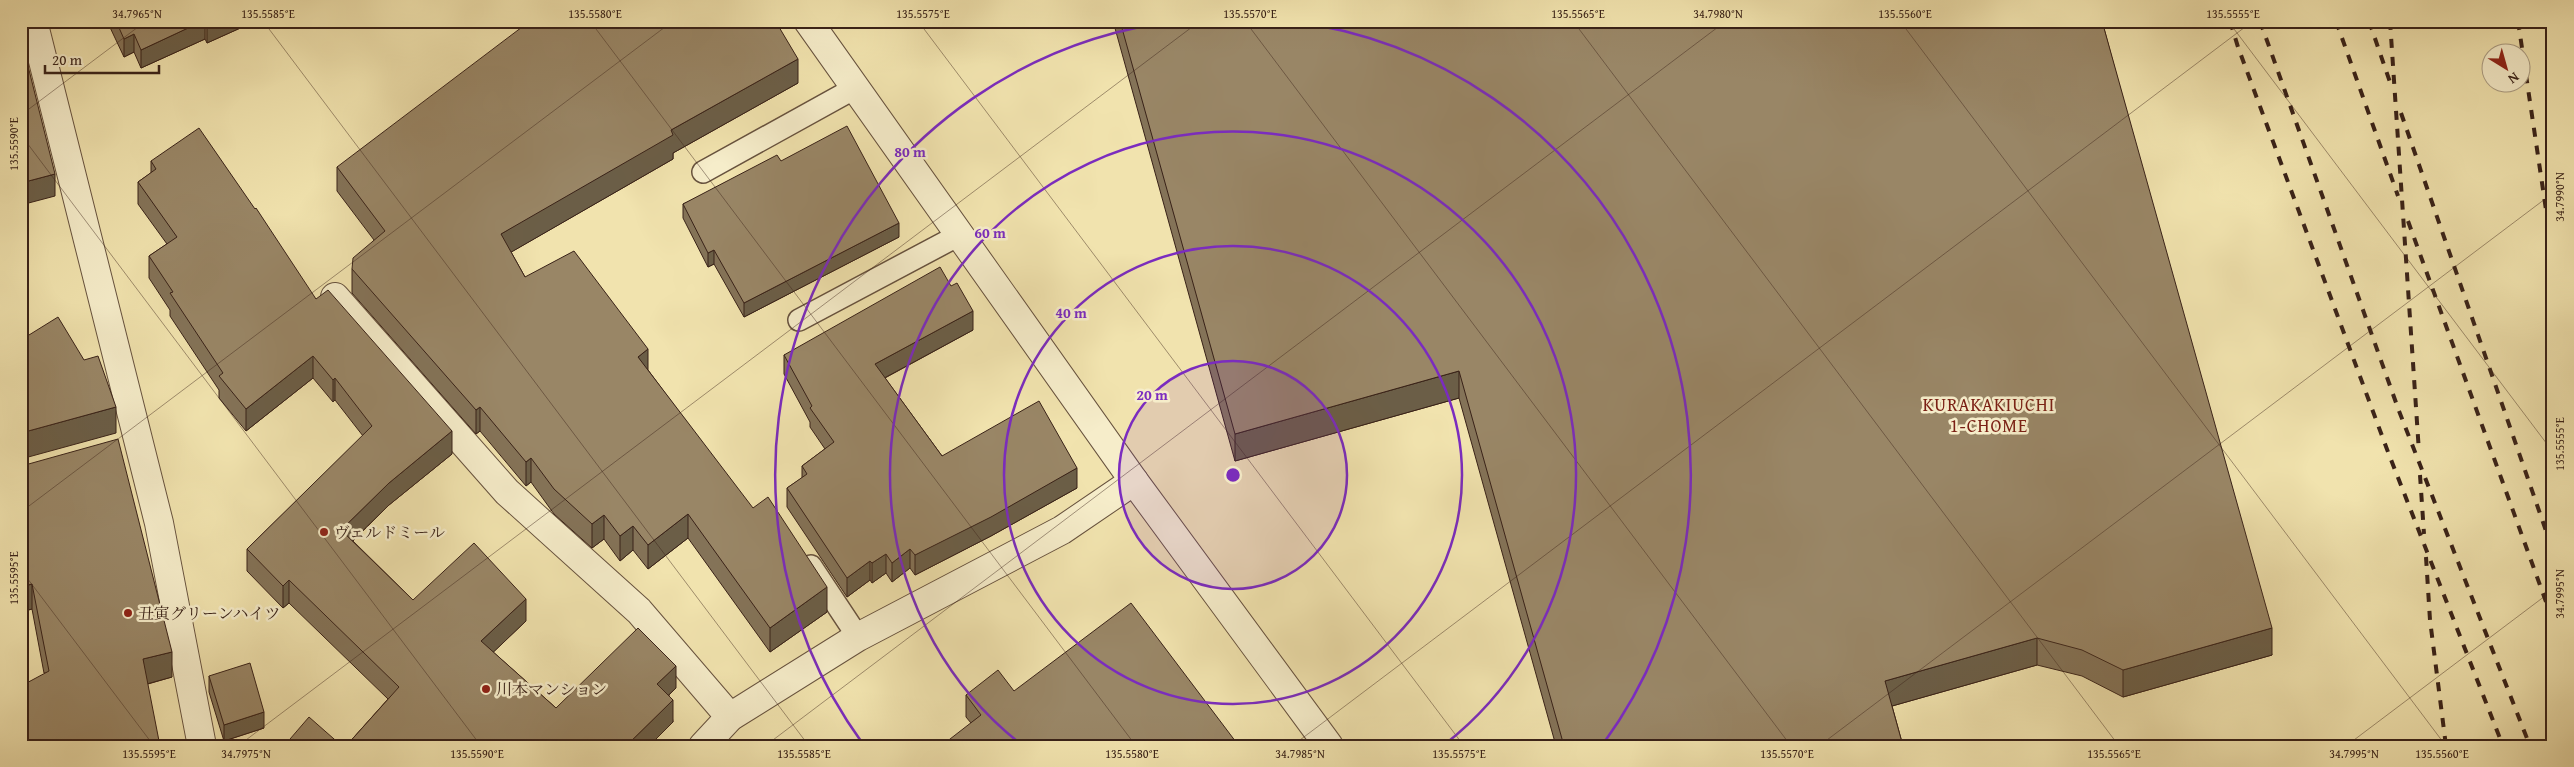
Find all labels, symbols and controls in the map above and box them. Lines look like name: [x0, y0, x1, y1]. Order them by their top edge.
text: 34.7965°N: [112, 5, 162, 22]
text: 135.5585°E: [241, 5, 295, 22]
text: 135.5580°E: [568, 5, 622, 22]
text: 135.5575°E: [896, 5, 950, 22]
text: 135.5570°E: [1223, 5, 1277, 22]
text: 135.5565°E: [1551, 5, 1605, 22]
text: 34.7980°N: [1693, 5, 1743, 22]
text: 135.5560°E: [1878, 5, 1932, 22]
text: 135.5555°E: [2206, 5, 2260, 22]
scale bar: [45, 42, 159, 74]
north arrow: [2482, 42, 2532, 92]
text: 20 m: [52, 49, 83, 70]
text: N: [2504, 68, 2524, 90]
text: 135.5590°E: [5, 117, 22, 171]
text: 80 m: [894, 141, 926, 162]
text: 34.7990°N: [2551, 172, 2568, 222]
text: 60 m: [974, 222, 1006, 243]
text: 40 m: [1055, 302, 1087, 323]
text: 20 m: [1136, 384, 1168, 405]
district label: KURAKAKIUCHI 1-CHOME: [1923, 391, 2055, 439]
text: 135.5555°E: [2551, 417, 2568, 471]
centre of rings: [1224, 466, 1242, 484]
place label: ヴェルドミール: [334, 520, 445, 544]
marker: ヴェルドミール: [318, 526, 330, 538]
text: 135.5595°E: [5, 551, 22, 605]
text: 34.7995°N: [2551, 569, 2568, 619]
place label: 丑寅グリーンハイツ: [138, 601, 281, 625]
marker: 丑寅グリーンハイツ: [122, 607, 134, 619]
place label: 川本マンション: [496, 677, 607, 701]
marker: 川本マンション: [480, 683, 492, 695]
text: 135.5595°E: [122, 745, 176, 762]
text: 34.7975°N: [221, 745, 271, 762]
text: 135.5590°E: [450, 745, 504, 762]
text: 135.5585°E: [777, 745, 831, 762]
text: 135.5580°E: [1105, 745, 1159, 762]
text: 34.7985°N: [1275, 745, 1325, 762]
text: 135.5575°E: [1432, 745, 1486, 762]
text: 135.5570°E: [1760, 745, 1814, 762]
text: 135.5565°E: [2087, 745, 2141, 762]
text: 34.7995°N: [2329, 745, 2379, 762]
text: 135.5560°E: [2415, 745, 2469, 762]

